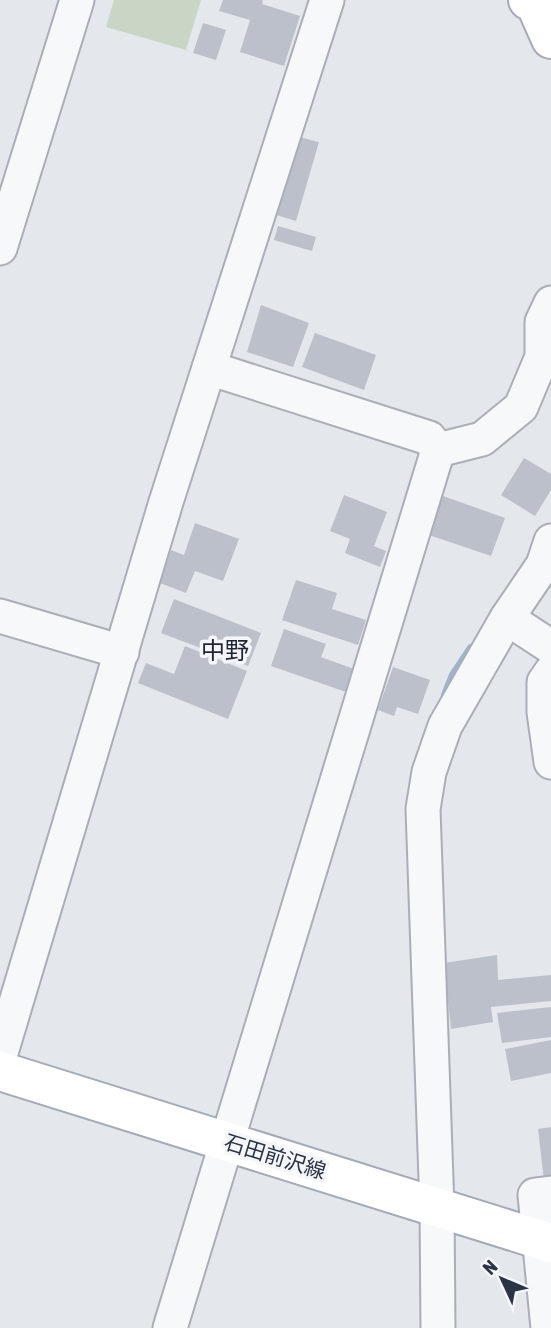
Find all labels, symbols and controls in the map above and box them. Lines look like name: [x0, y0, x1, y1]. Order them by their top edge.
district label: 中野: [201, 637, 249, 664]
street label: 石田前沢線: [222, 1129, 329, 1183]
north arrow: [467, 1244, 537, 1314]
text: N: [478, 1256, 502, 1279]

